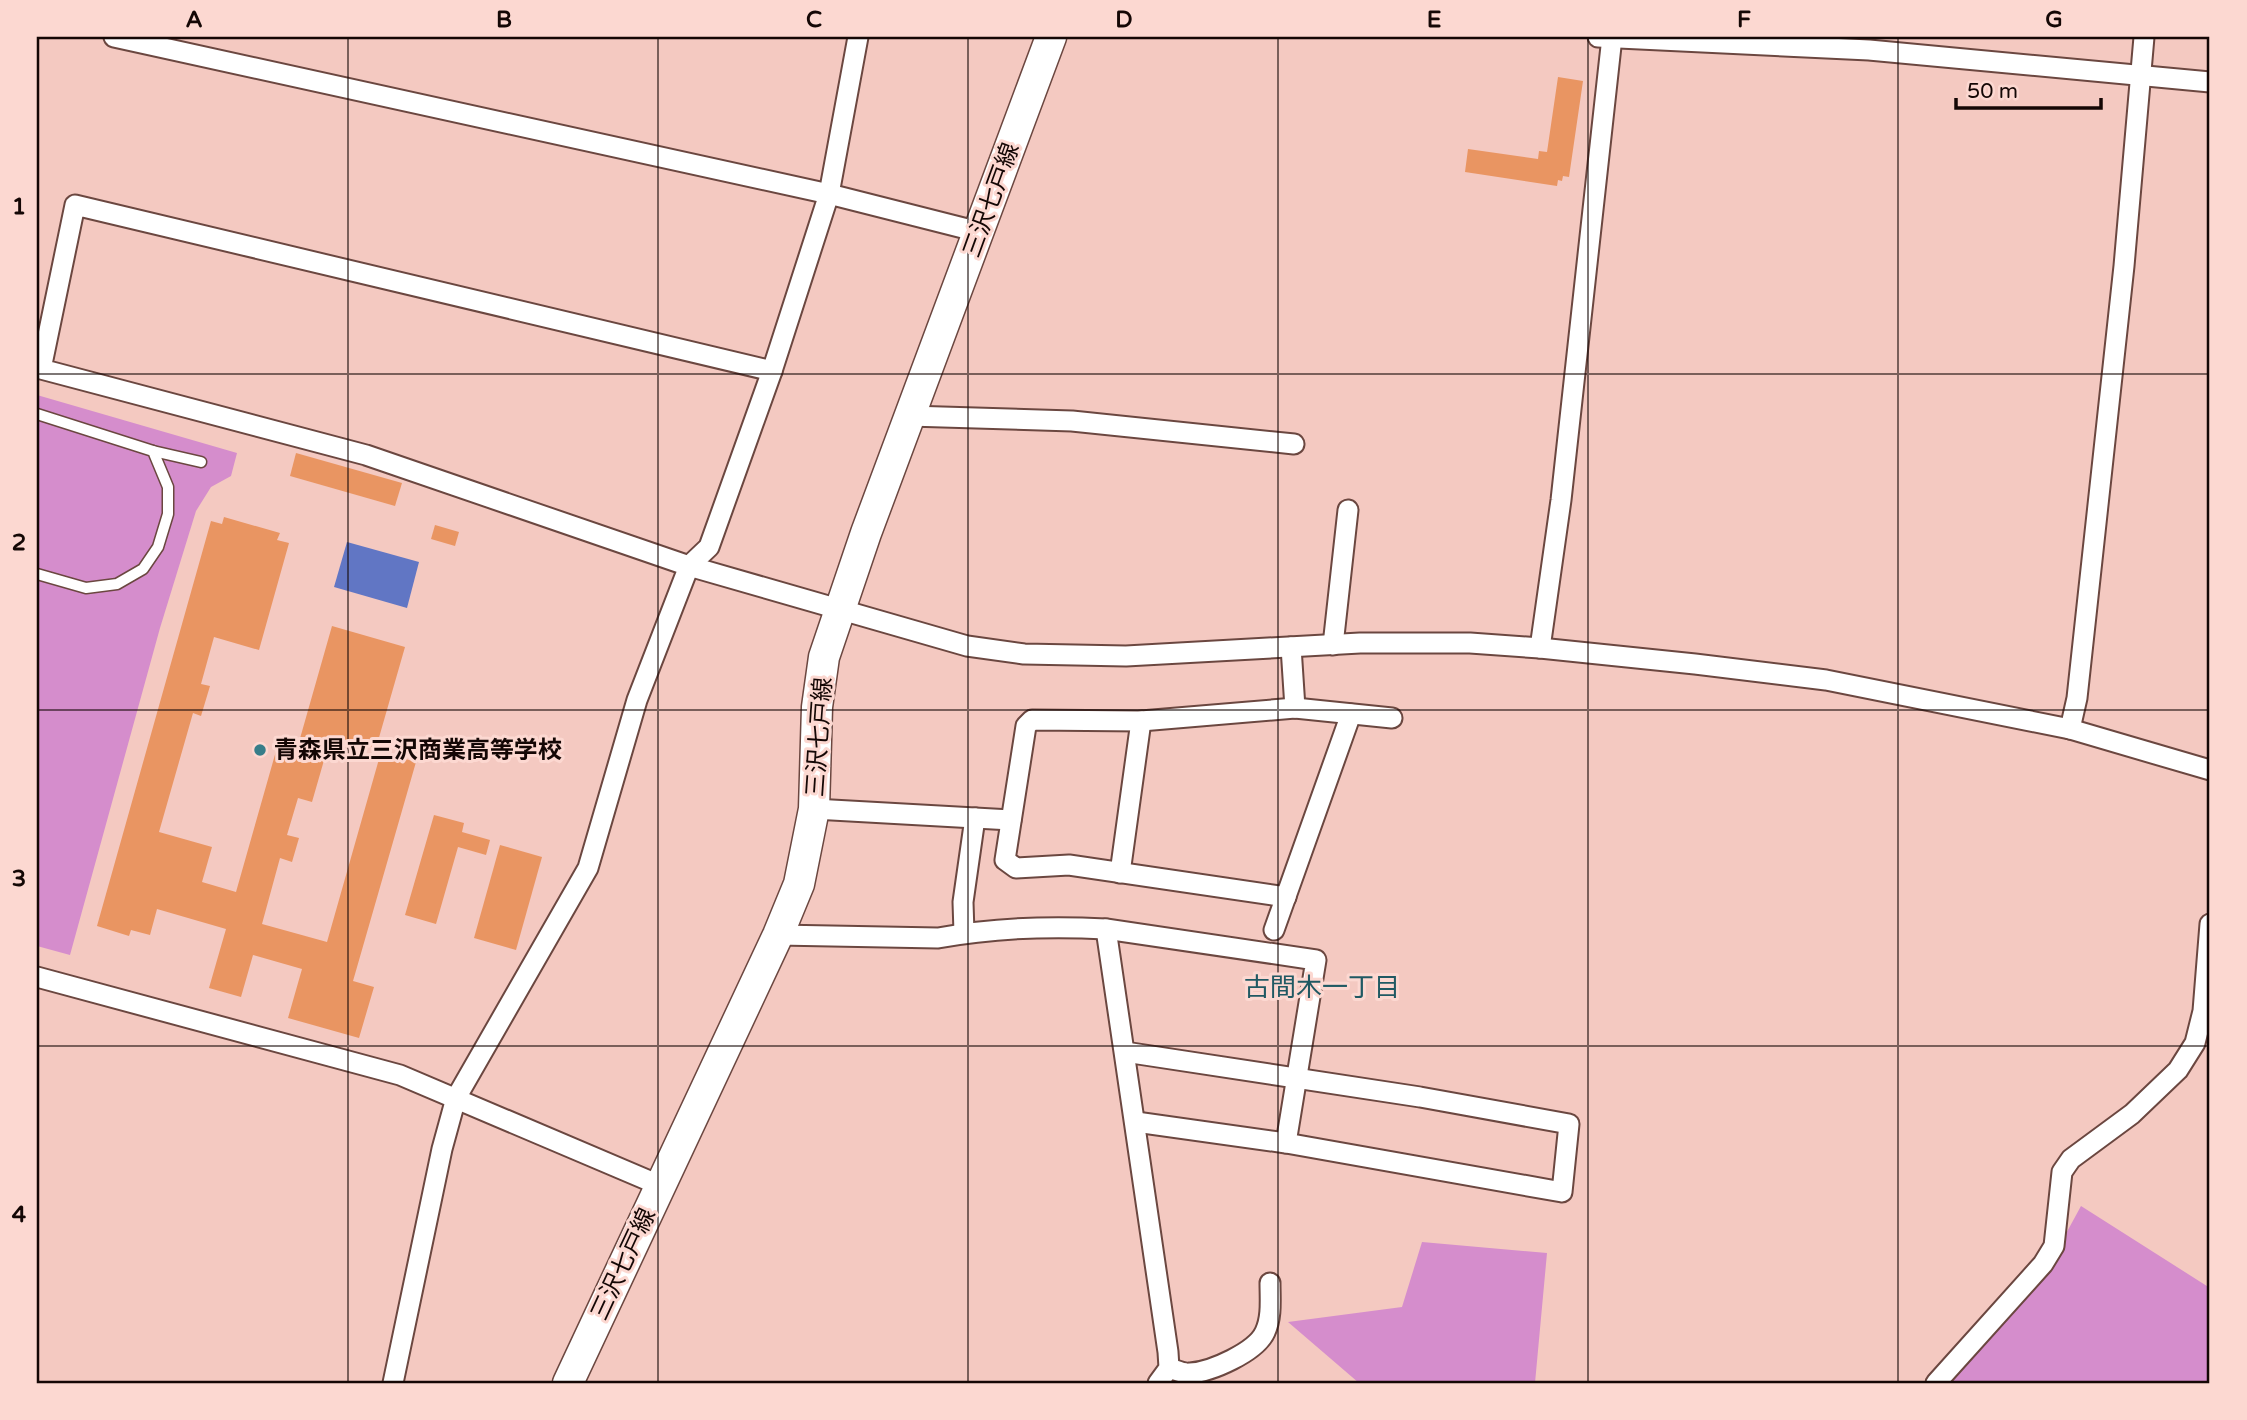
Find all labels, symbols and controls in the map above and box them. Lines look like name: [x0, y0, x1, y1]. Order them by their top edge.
text: A: [185, 6, 203, 34]
text: B: [496, 6, 512, 34]
text: C: [806, 6, 822, 34]
text: D: [1115, 6, 1133, 34]
text: E: [1427, 6, 1441, 34]
text: F: [1737, 6, 1751, 34]
text: G: [2045, 6, 2063, 34]
scale bar: [1956, 66, 2102, 110]
text: 50 m: [1967, 79, 2018, 104]
street label: 三沢七戸線: [957, 139, 1026, 262]
text: 1: [12, 193, 26, 221]
text: 2: [12, 529, 26, 557]
street label: 三沢七戸線: [801, 676, 838, 798]
place label: 青森県立三沢商業高等学校: [274, 736, 562, 765]
marker: 青森県立三沢商業高等学校: [252, 742, 268, 758]
text: 3: [12, 865, 26, 893]
district label: 古間木一丁目: [1244, 972, 1400, 1003]
text: 4: [12, 1201, 27, 1229]
street label: 三沢七戸線: [585, 1204, 662, 1325]

